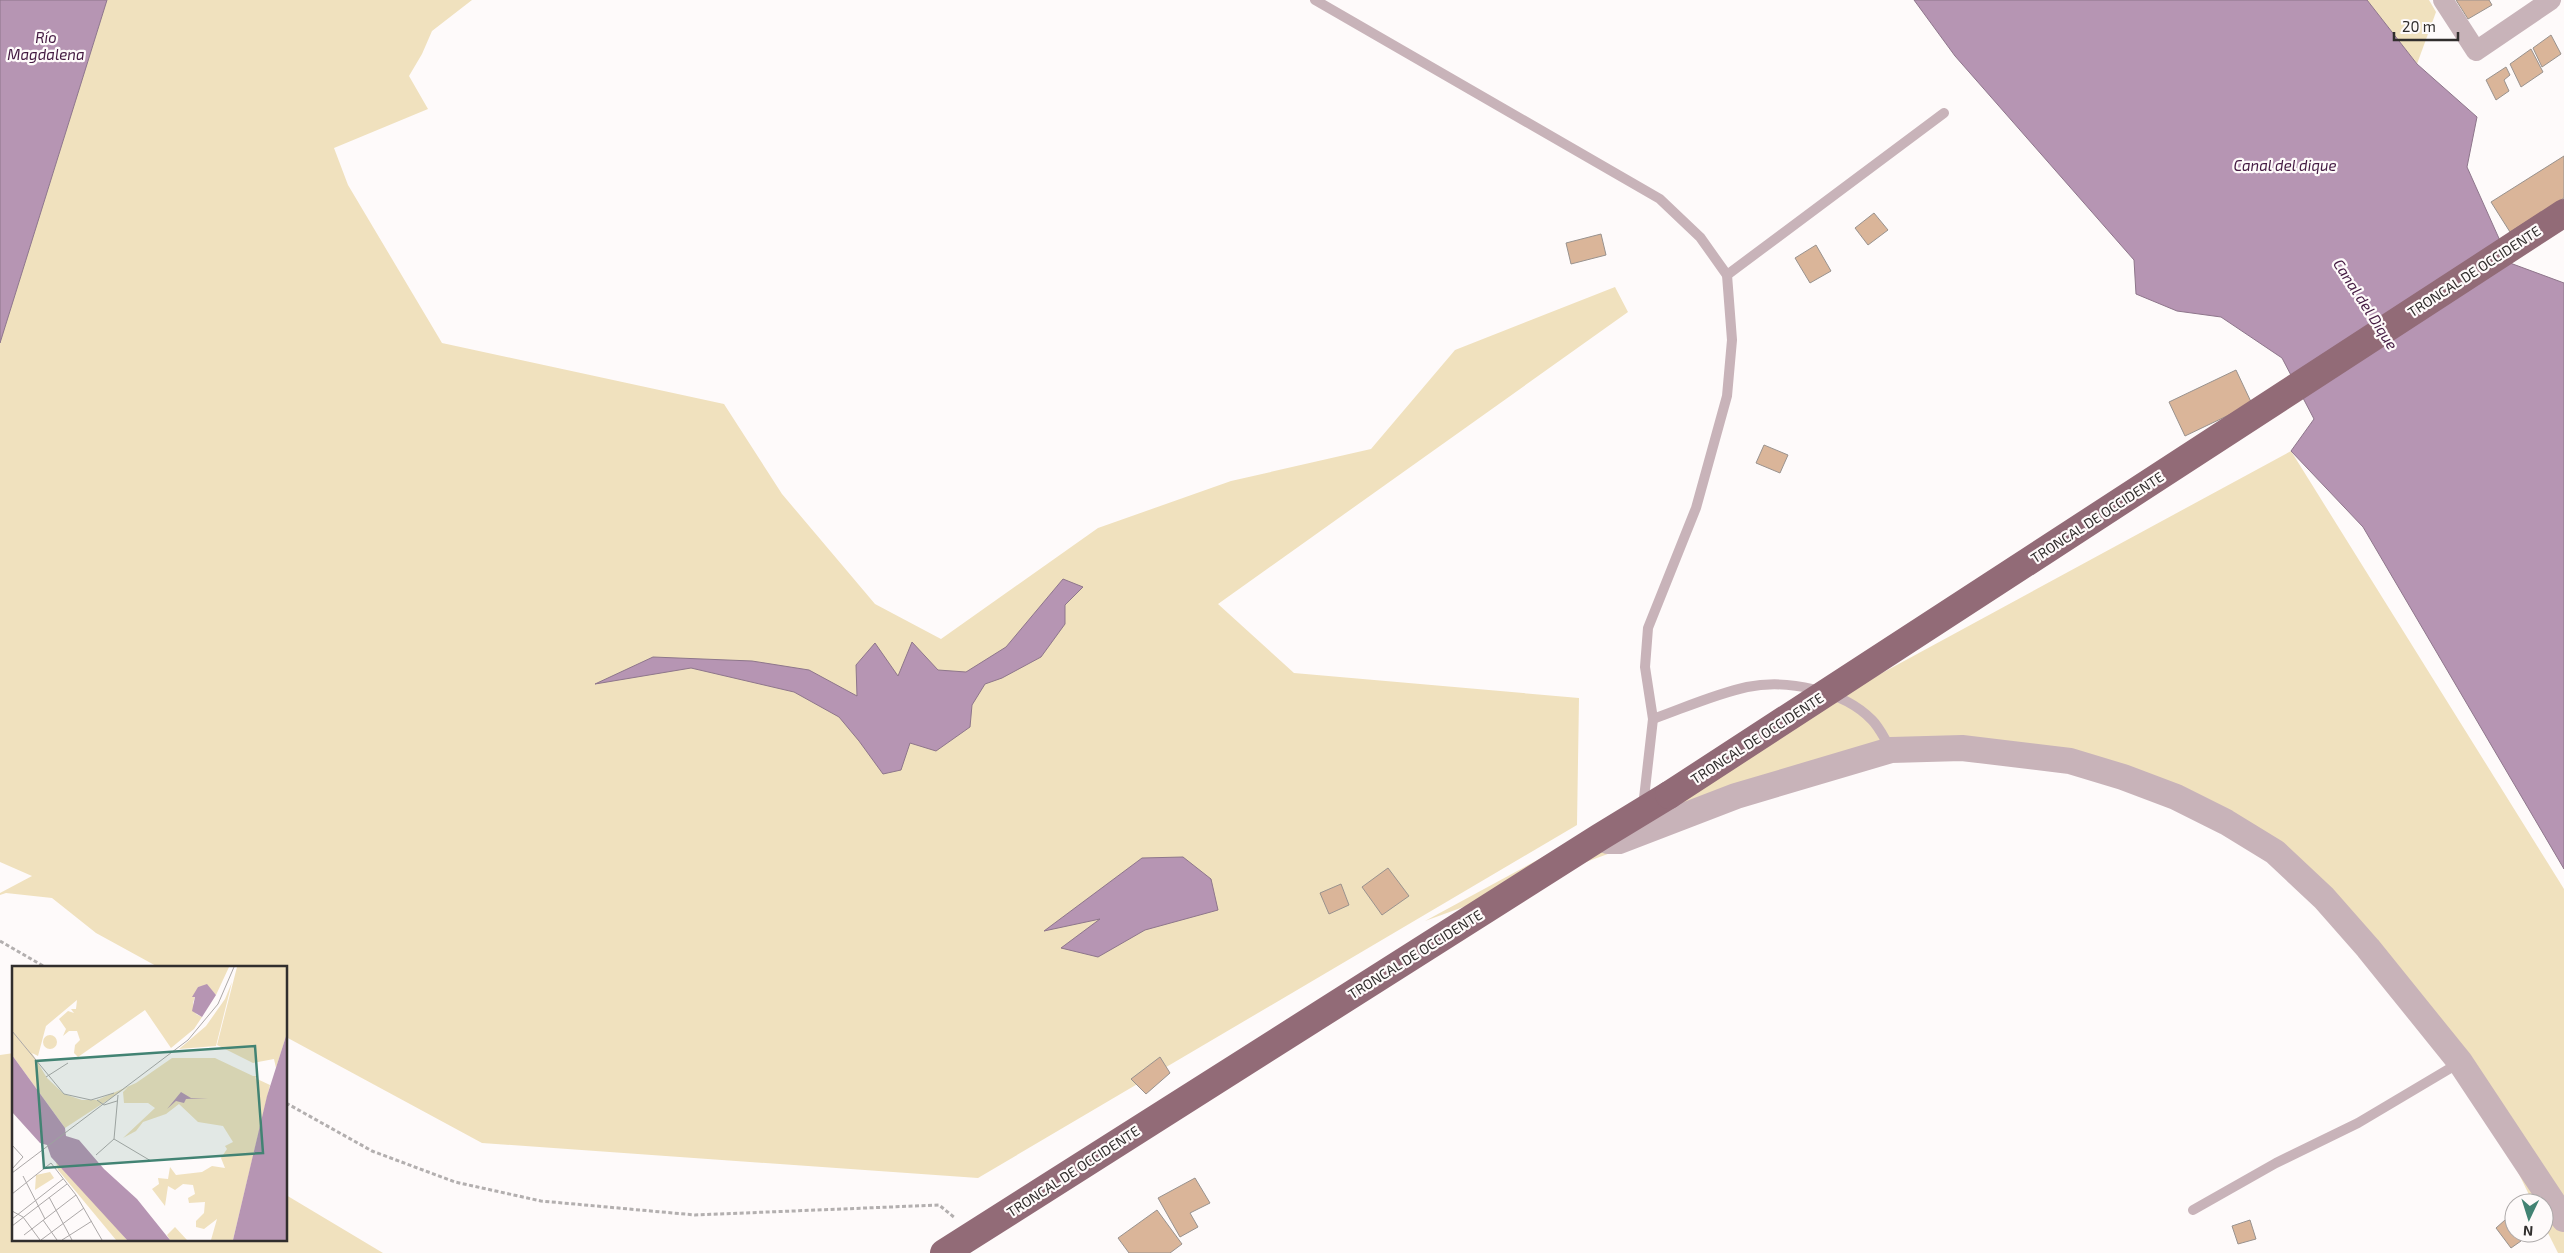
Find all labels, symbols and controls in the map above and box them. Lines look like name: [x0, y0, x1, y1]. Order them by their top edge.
scale bar: [2394, 10, 2458, 42]
text: 20 m: [2402, 17, 2436, 35]
water label: Río Magdalena: [7, 28, 85, 63]
water label: Canal del dique: [2233, 156, 2337, 174]
street label: TRONCAL DE OCCIDENTE: [2404, 222, 2544, 320]
water label: Canal del Dique: [2330, 255, 2402, 353]
street label: TRONCAL DE OCCIDENTE: [2027, 468, 2167, 566]
street label: TRONCAL DE OCCIDENTE: [1687, 689, 1827, 787]
street label: TRONCAL DE OCCIDENTE: [1345, 906, 1485, 1002]
inset map: [12, 966, 288, 1240]
street label: TRONCAL DE OCCIDENTE: [1003, 1122, 1143, 1220]
north arrow: [2504, 1193, 2554, 1243]
text: N: [2522, 1223, 2534, 1240]

